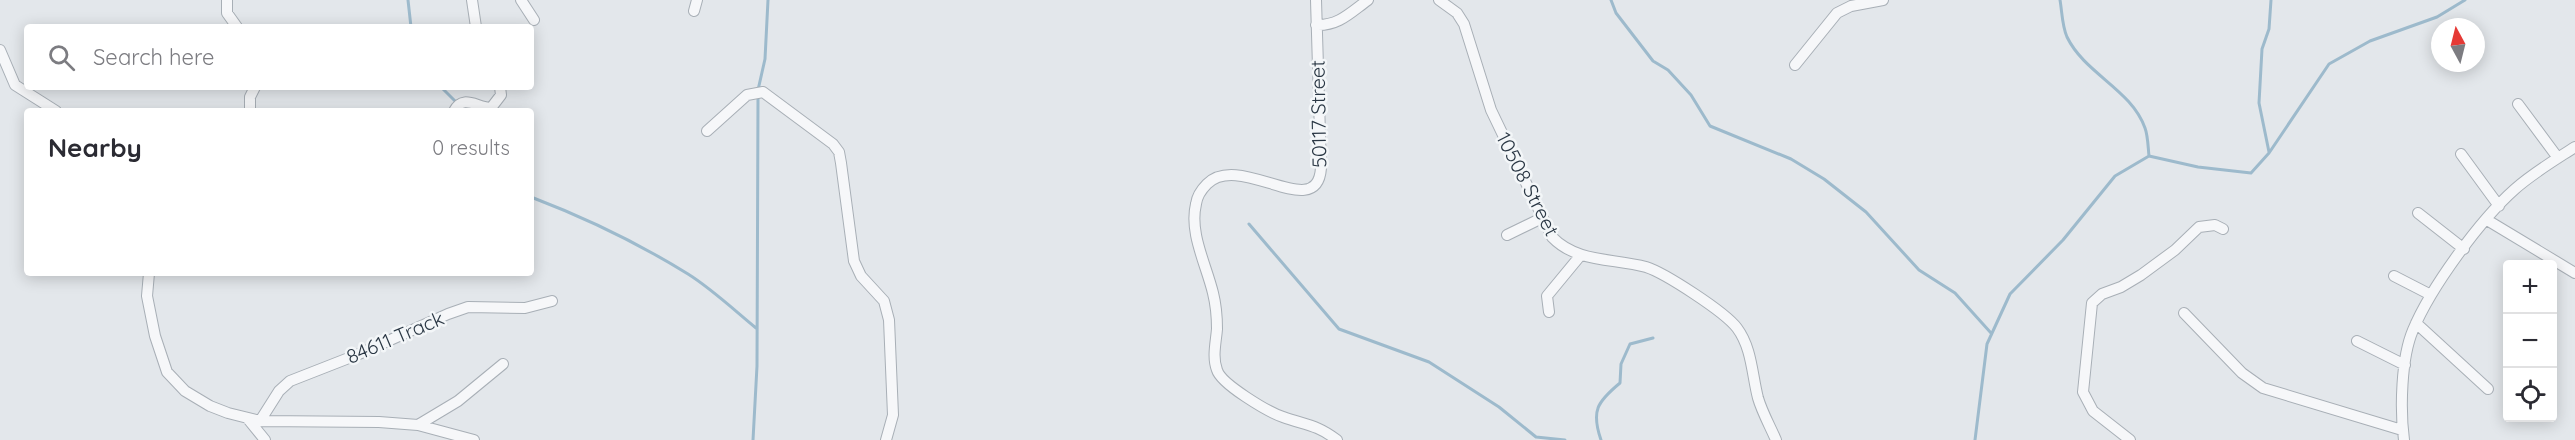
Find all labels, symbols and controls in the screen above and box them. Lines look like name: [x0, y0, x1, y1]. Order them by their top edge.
north arrow: [2431, 18, 2485, 72]
search box: [24, 24, 534, 90]
icon: search: [45, 41, 78, 74]
text: Search here: [93, 43, 214, 71]
street label: 50117 Street: [1305, 60, 1331, 168]
street label: 10508 Street: [1491, 128, 1565, 240]
text: Nearby: [48, 131, 142, 164]
text: 0 results: [432, 135, 510, 160]
map controls: [2503, 260, 2557, 422]
button: +: [2503, 260, 2557, 314]
street label: 84611 Track: [342, 305, 448, 369]
button: −: [2503, 314, 2557, 368]
button: locate: [2503, 368, 2557, 422]

